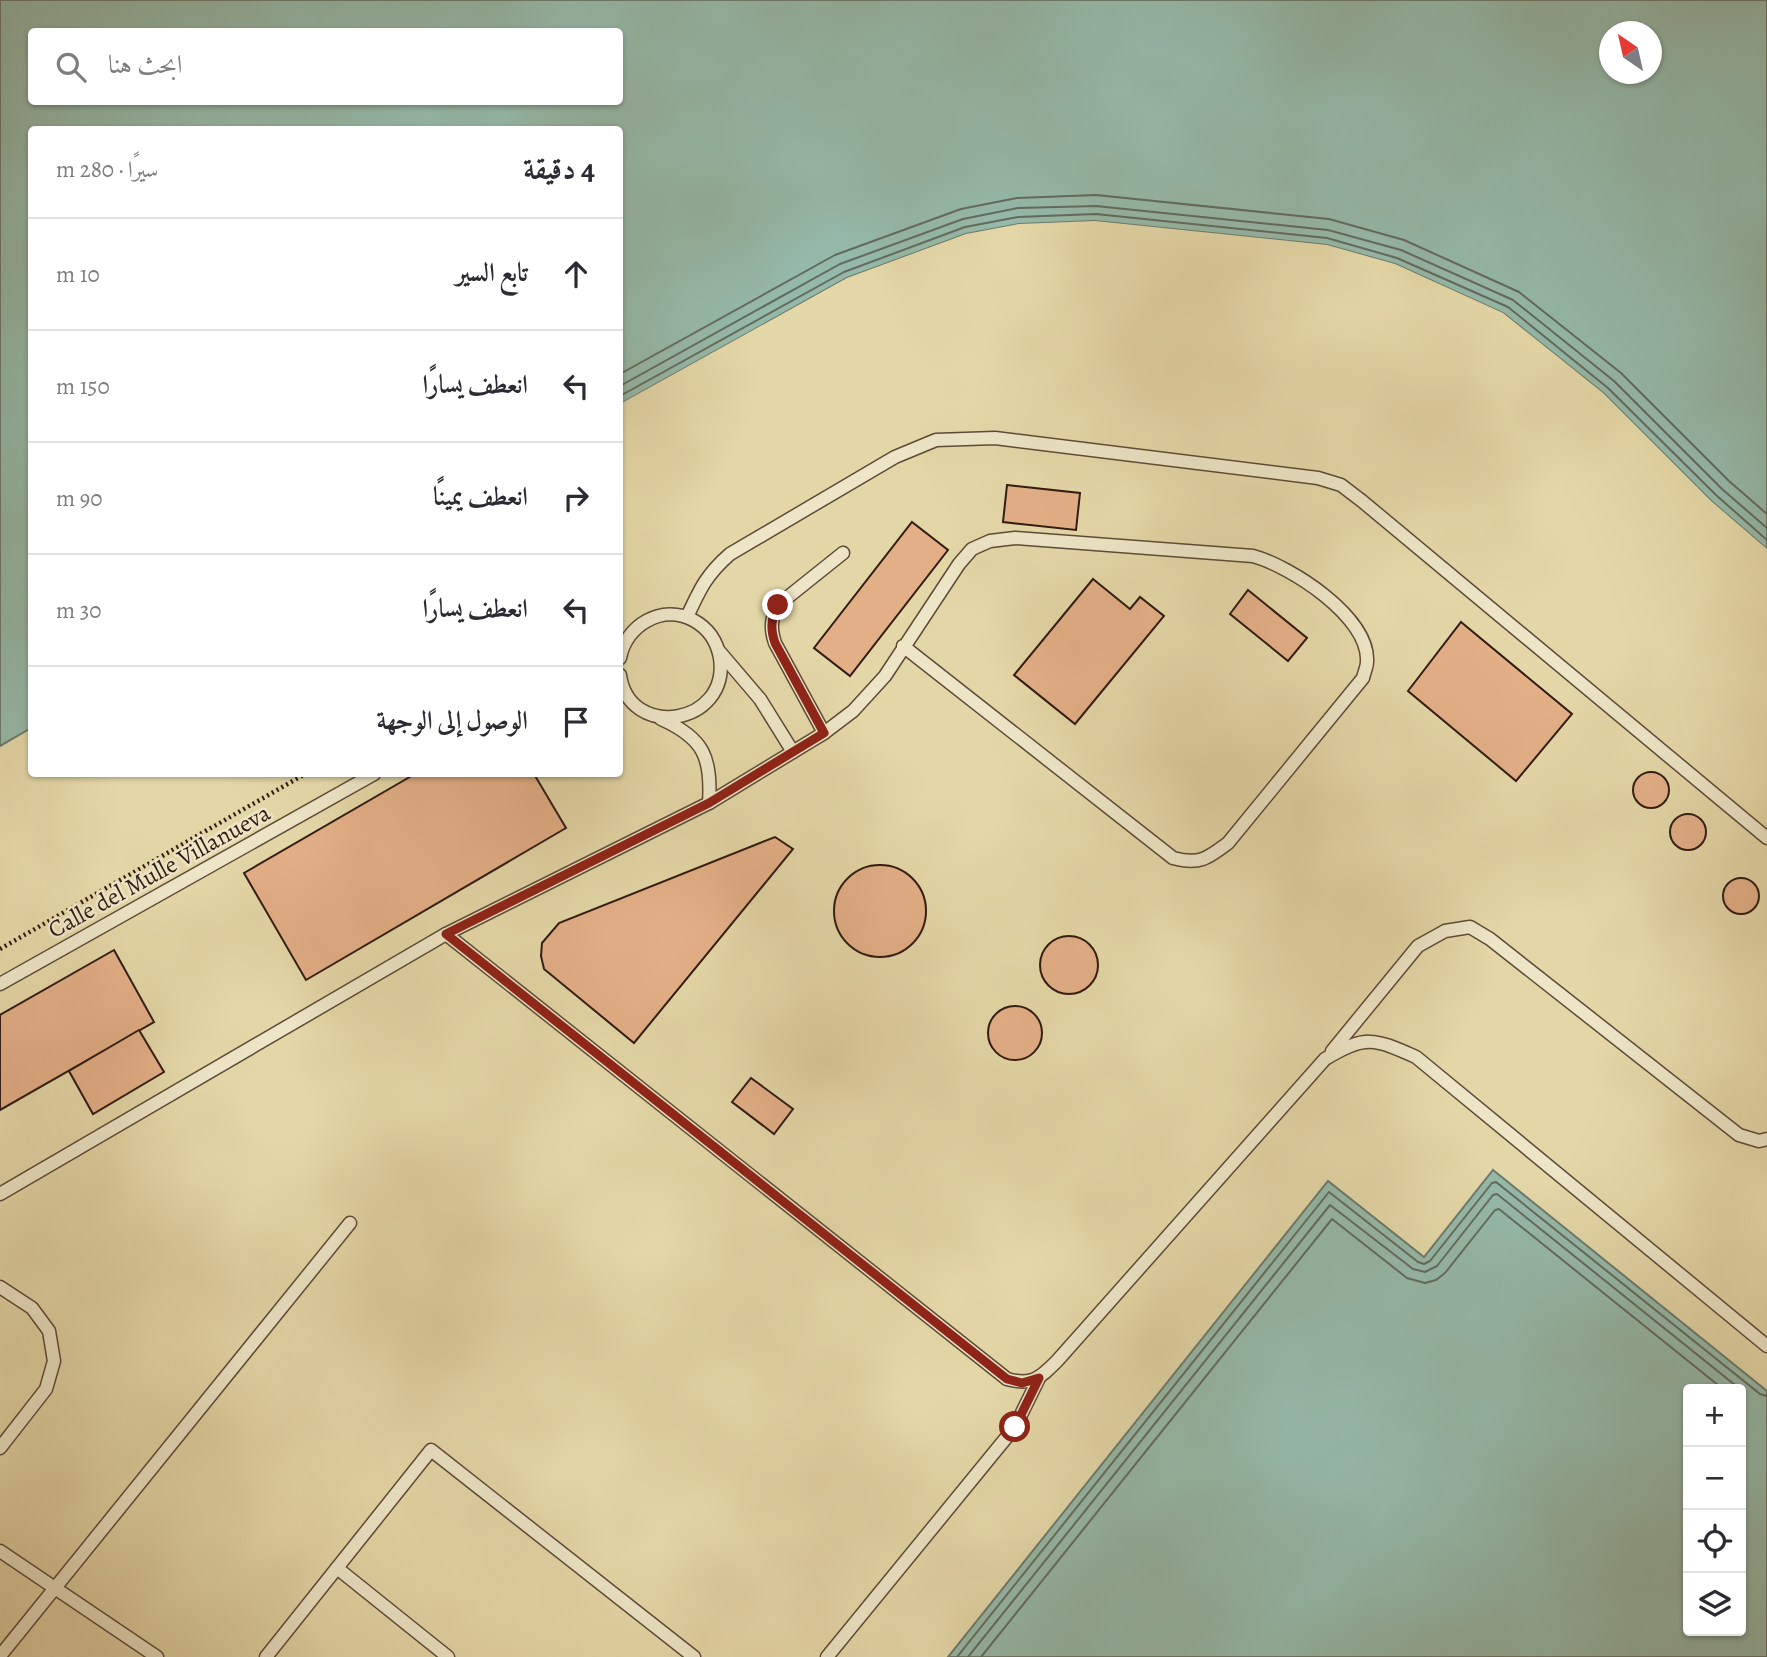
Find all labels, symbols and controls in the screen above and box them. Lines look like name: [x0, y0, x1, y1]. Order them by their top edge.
north arrow: [1599, 21, 1662, 84]
search box: [28, 28, 623, 105]
text: ابحث هنا: [108, 47, 183, 82]
icon: search: [52, 48, 90, 86]
text: 4 دقيقة: [523, 149, 595, 189]
text: سيرًا · 280 m: [56, 154, 158, 185]
text: تابع السير: [456, 255, 528, 290]
icon: ahead: [557, 255, 595, 293]
text: 10 m: [56, 259, 100, 290]
text: انعطف يسارًا: [422, 367, 528, 402]
icon: left: [557, 367, 595, 405]
text: 150 m: [56, 371, 110, 402]
text: انعطف يمينًا: [433, 479, 528, 514]
icon: right: [557, 479, 595, 517]
text: 90 m: [56, 483, 102, 514]
route end: [762, 589, 793, 620]
text: انعطف يسارًا: [422, 591, 528, 626]
icon: left: [557, 591, 595, 629]
text: 30 m: [56, 595, 102, 626]
text: الوصول إلى الوجهة: [376, 703, 528, 738]
icon: arrive: [557, 703, 595, 741]
street label: Calle del Mulle Villanueva: [42, 796, 277, 945]
map controls: [1683, 1384, 1746, 1636]
button: +: [1683, 1384, 1746, 1447]
route start: [999, 1411, 1030, 1442]
button: −: [1683, 1447, 1746, 1510]
button: locate: [1683, 1510, 1746, 1573]
button: layers: [1683, 1573, 1746, 1636]

